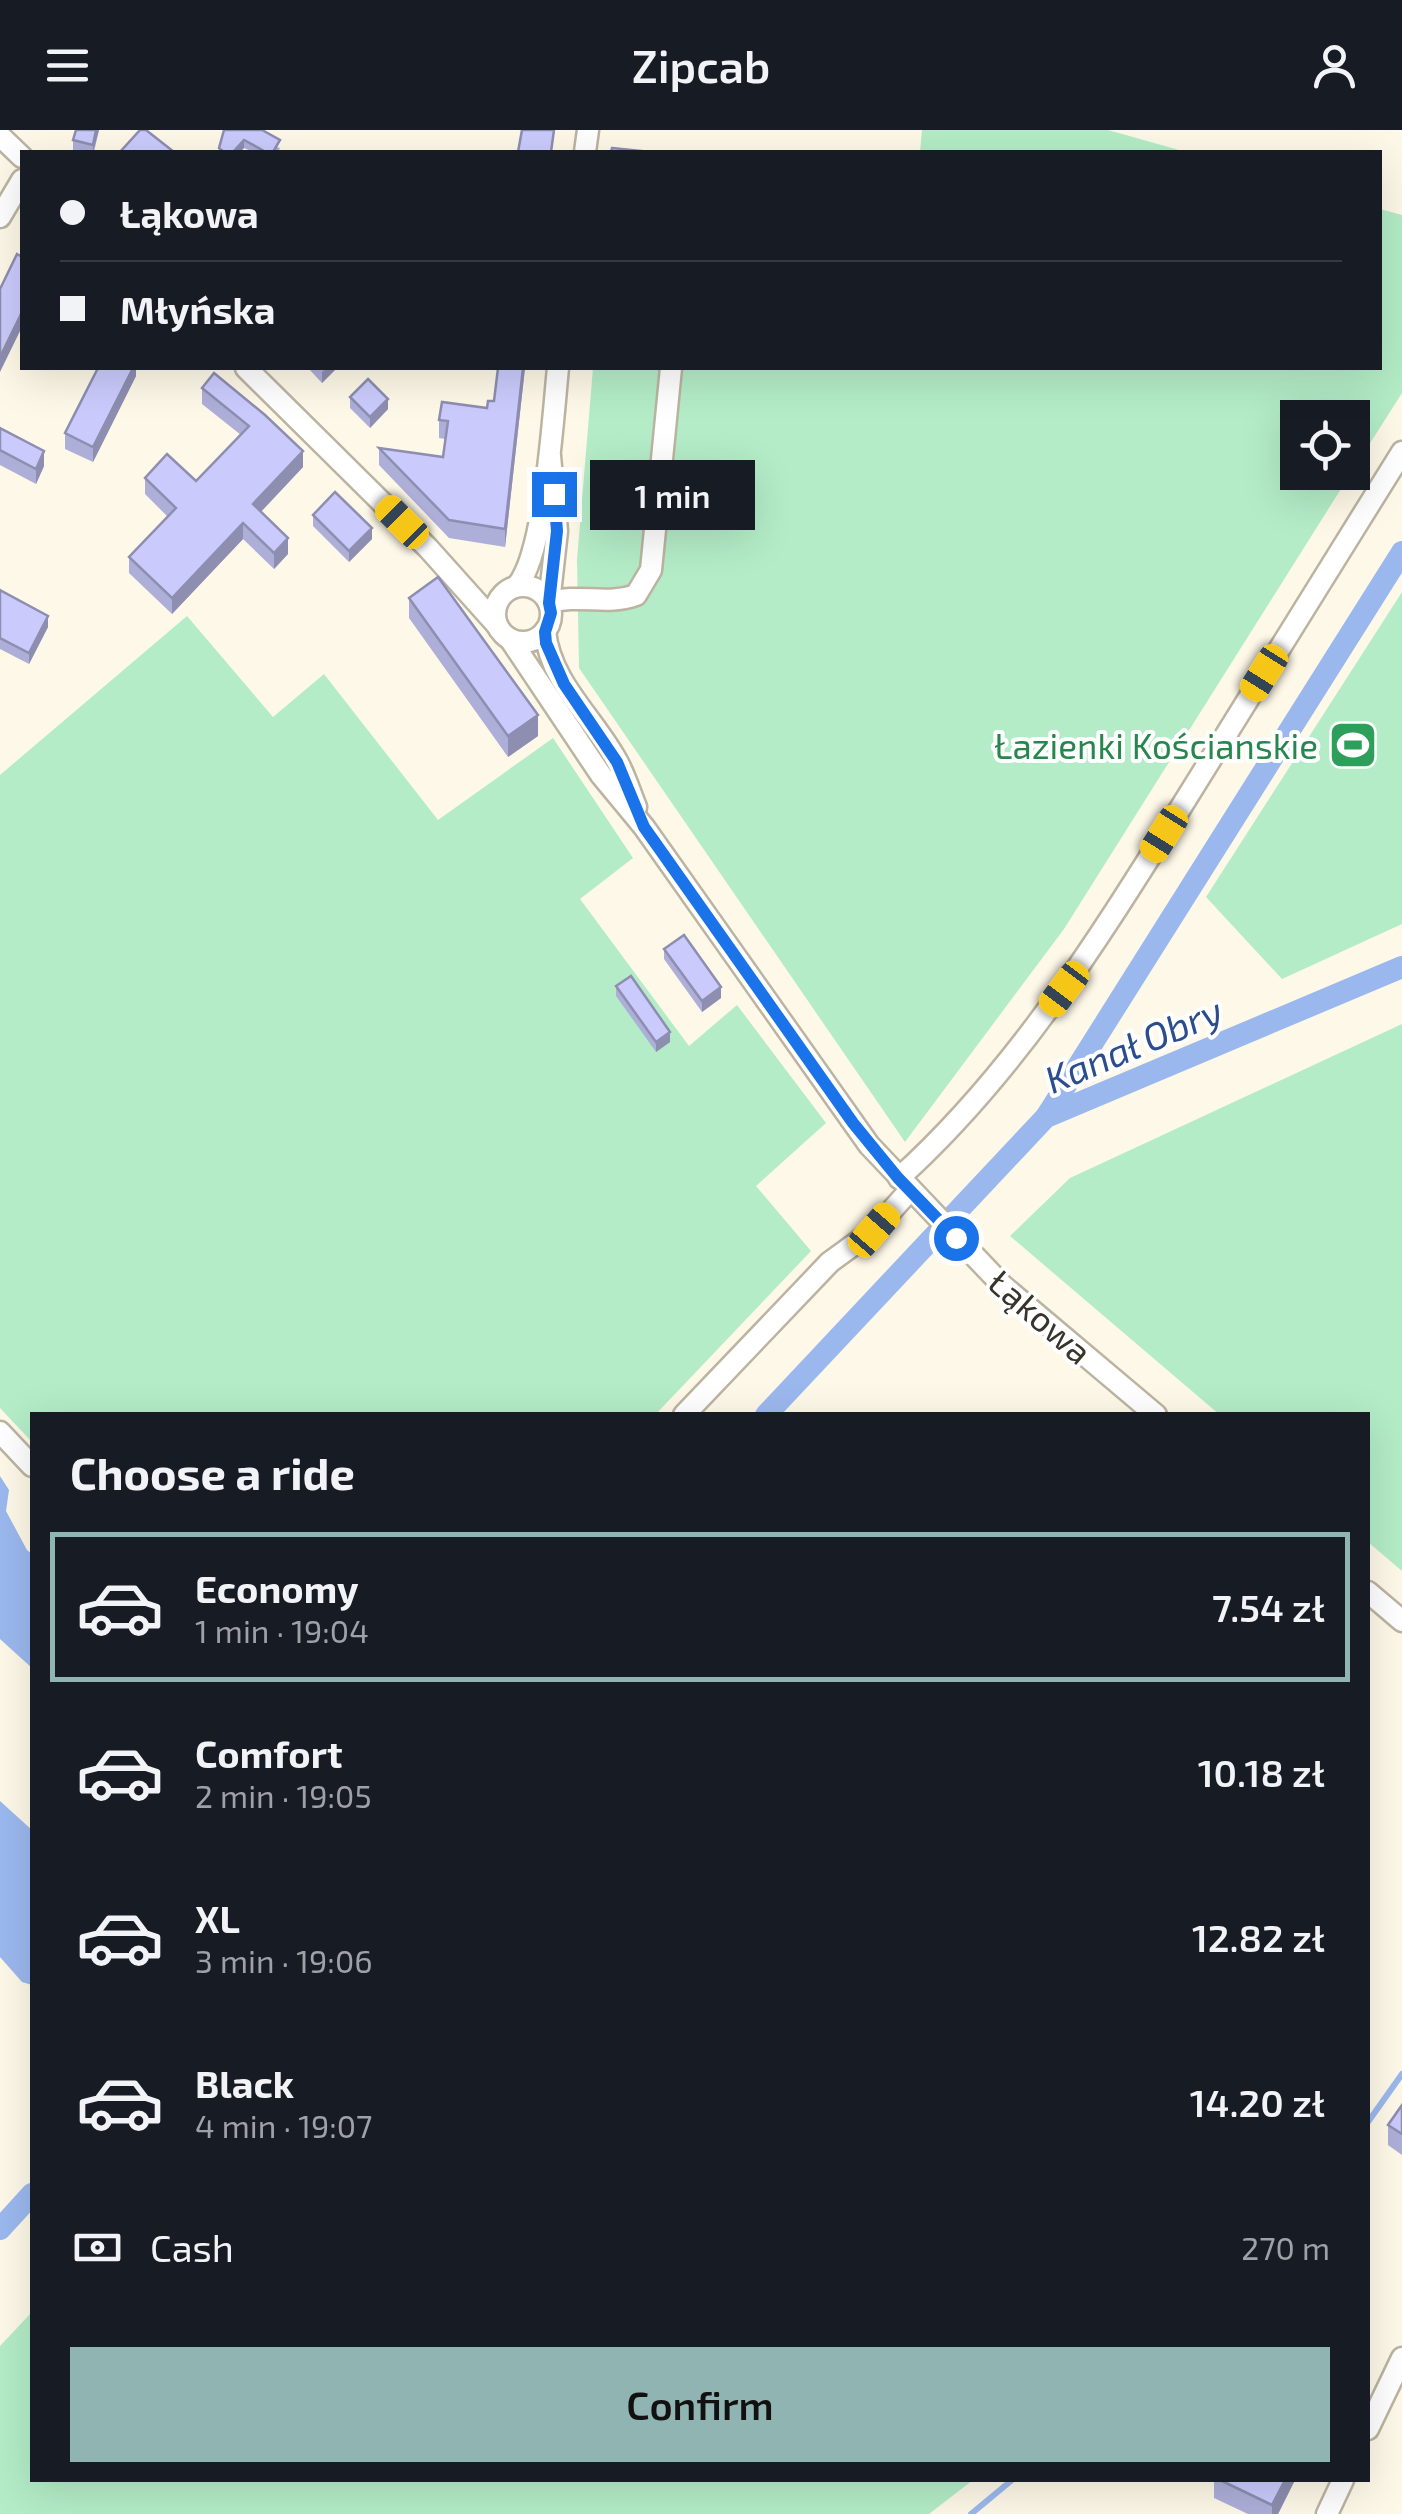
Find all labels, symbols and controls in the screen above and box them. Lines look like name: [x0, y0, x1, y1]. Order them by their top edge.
icon: menu: [40, 38, 95, 93]
text: Zipcab: [632, 38, 770, 92]
icon: person: [1307, 38, 1362, 93]
text: Łąkowa: [120, 190, 259, 236]
text: Młyńska: [120, 286, 275, 332]
map controls: [1280, 400, 1370, 490]
button: locate: [1280, 400, 1370, 490]
callout: 1 min: [589, 459, 754, 529]
route end: [532, 472, 577, 517]
text: 1 min: [635, 476, 710, 514]
car: [370, 490, 434, 554]
car: [1235, 640, 1293, 706]
sports icon: Łazienki Kościanskie: [1327, 719, 1379, 771]
place label: Łazienki Kościanskie: [994, 724, 1318, 766]
car: [1135, 801, 1193, 867]
car: [1034, 956, 1094, 1022]
water label: Kanał Obry: [1037, 986, 1229, 1102]
car: [843, 1198, 905, 1262]
route start: [934, 1216, 979, 1261]
street label: Łąkowa: [981, 1260, 1101, 1372]
text: Choose a ride: [70, 1445, 355, 1499]
icon: car: [75, 1562, 165, 1652]
text: Economy: [195, 1565, 359, 1611]
text: 7.54 zł: [1212, 1584, 1325, 1630]
text: 1 min · 19:04: [195, 1611, 369, 1649]
icon: car: [75, 1727, 165, 1817]
text: Comfort: [195, 1730, 343, 1776]
text: 10.18 zł: [1198, 1749, 1325, 1795]
text: 2 min · 19:05: [195, 1776, 372, 1814]
icon: car: [75, 1892, 165, 1982]
text: XL: [195, 1895, 240, 1941]
text: 12.82 zł: [1192, 1914, 1325, 1960]
text: 3 min · 19:06: [195, 1941, 373, 1979]
icon: car: [75, 2057, 165, 2147]
text: Black: [195, 2060, 294, 2106]
text: 14.20 zł: [1190, 2079, 1325, 2125]
text: 4 min · 19:07: [195, 2106, 372, 2144]
icon: cash: [70, 2220, 125, 2275]
text: Cash: [150, 2224, 234, 2270]
text: 270 m: [1241, 2228, 1330, 2266]
button: Confirm: [70, 2347, 1330, 2462]

